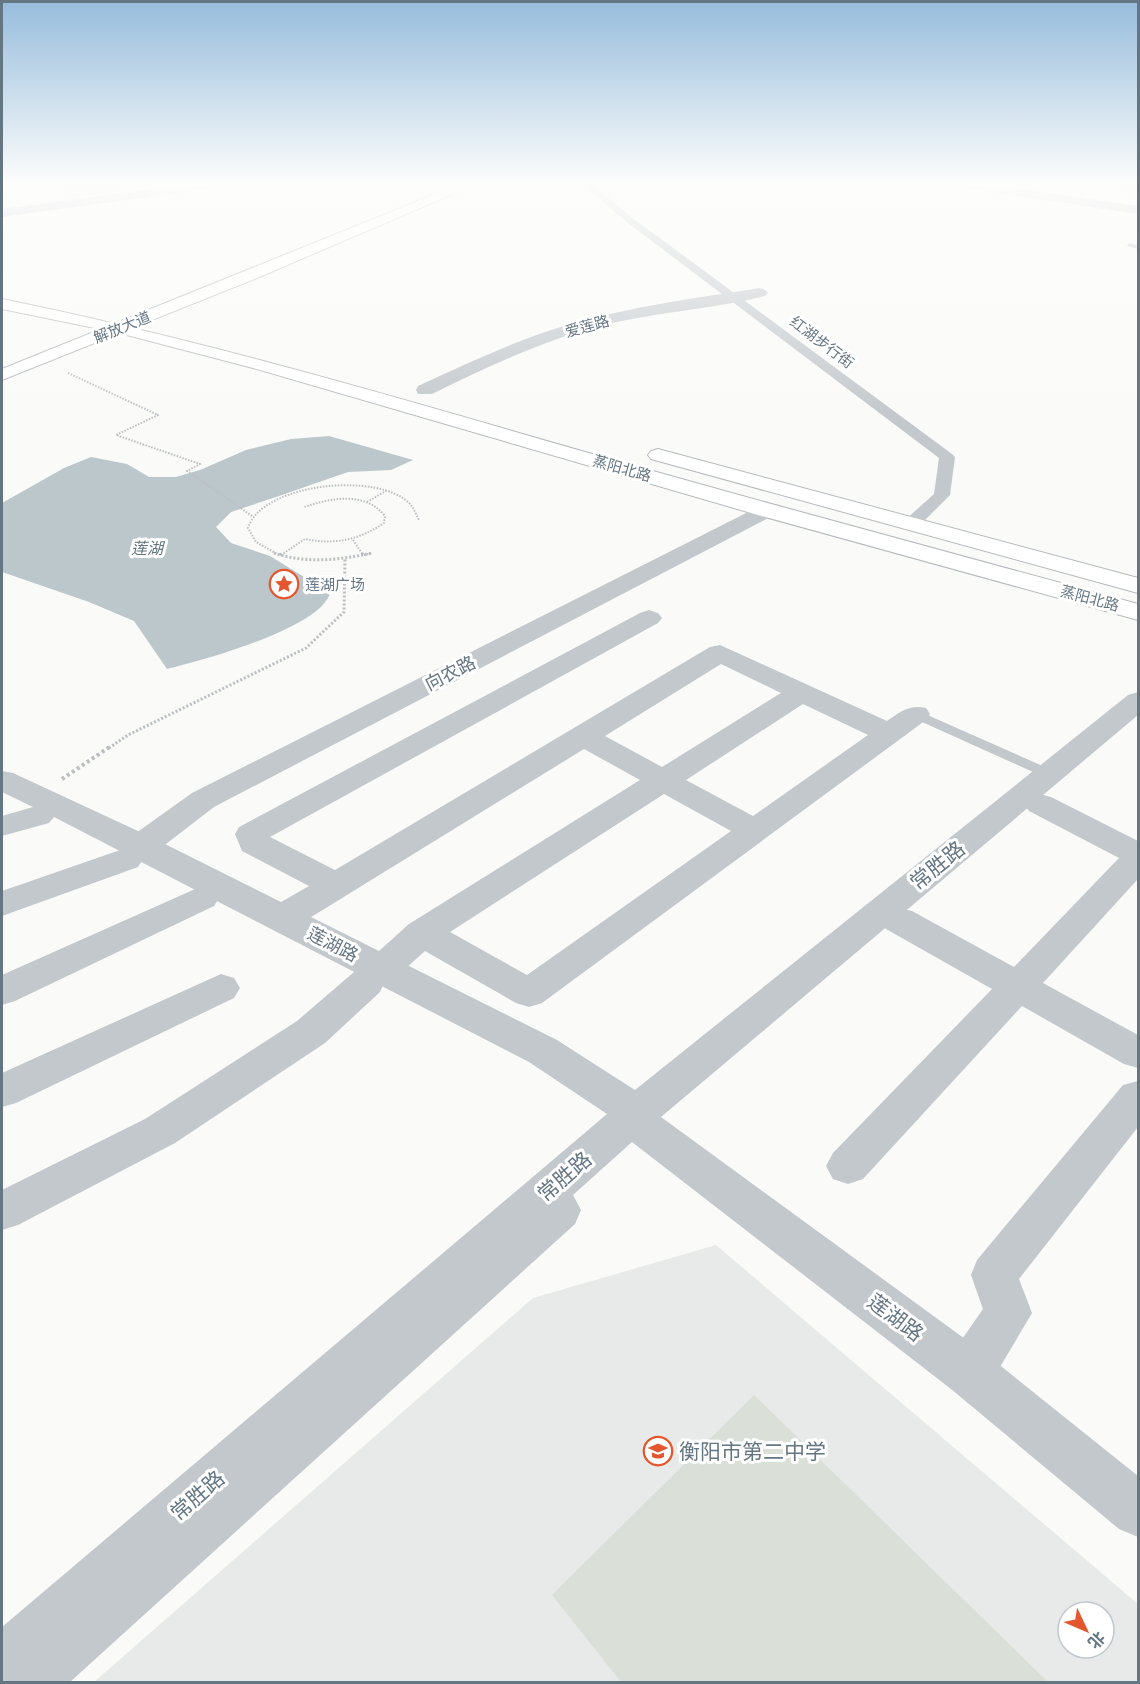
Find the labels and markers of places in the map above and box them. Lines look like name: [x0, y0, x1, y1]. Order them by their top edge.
place icon: 莲湖广场: [268, 568, 300, 600]
place label: 莲湖广场: [305, 575, 365, 594]
school or university icon: 衡阳市第二中学: [642, 1435, 674, 1467]
place label: 衡阳市第二中学: [679, 1438, 826, 1464]

